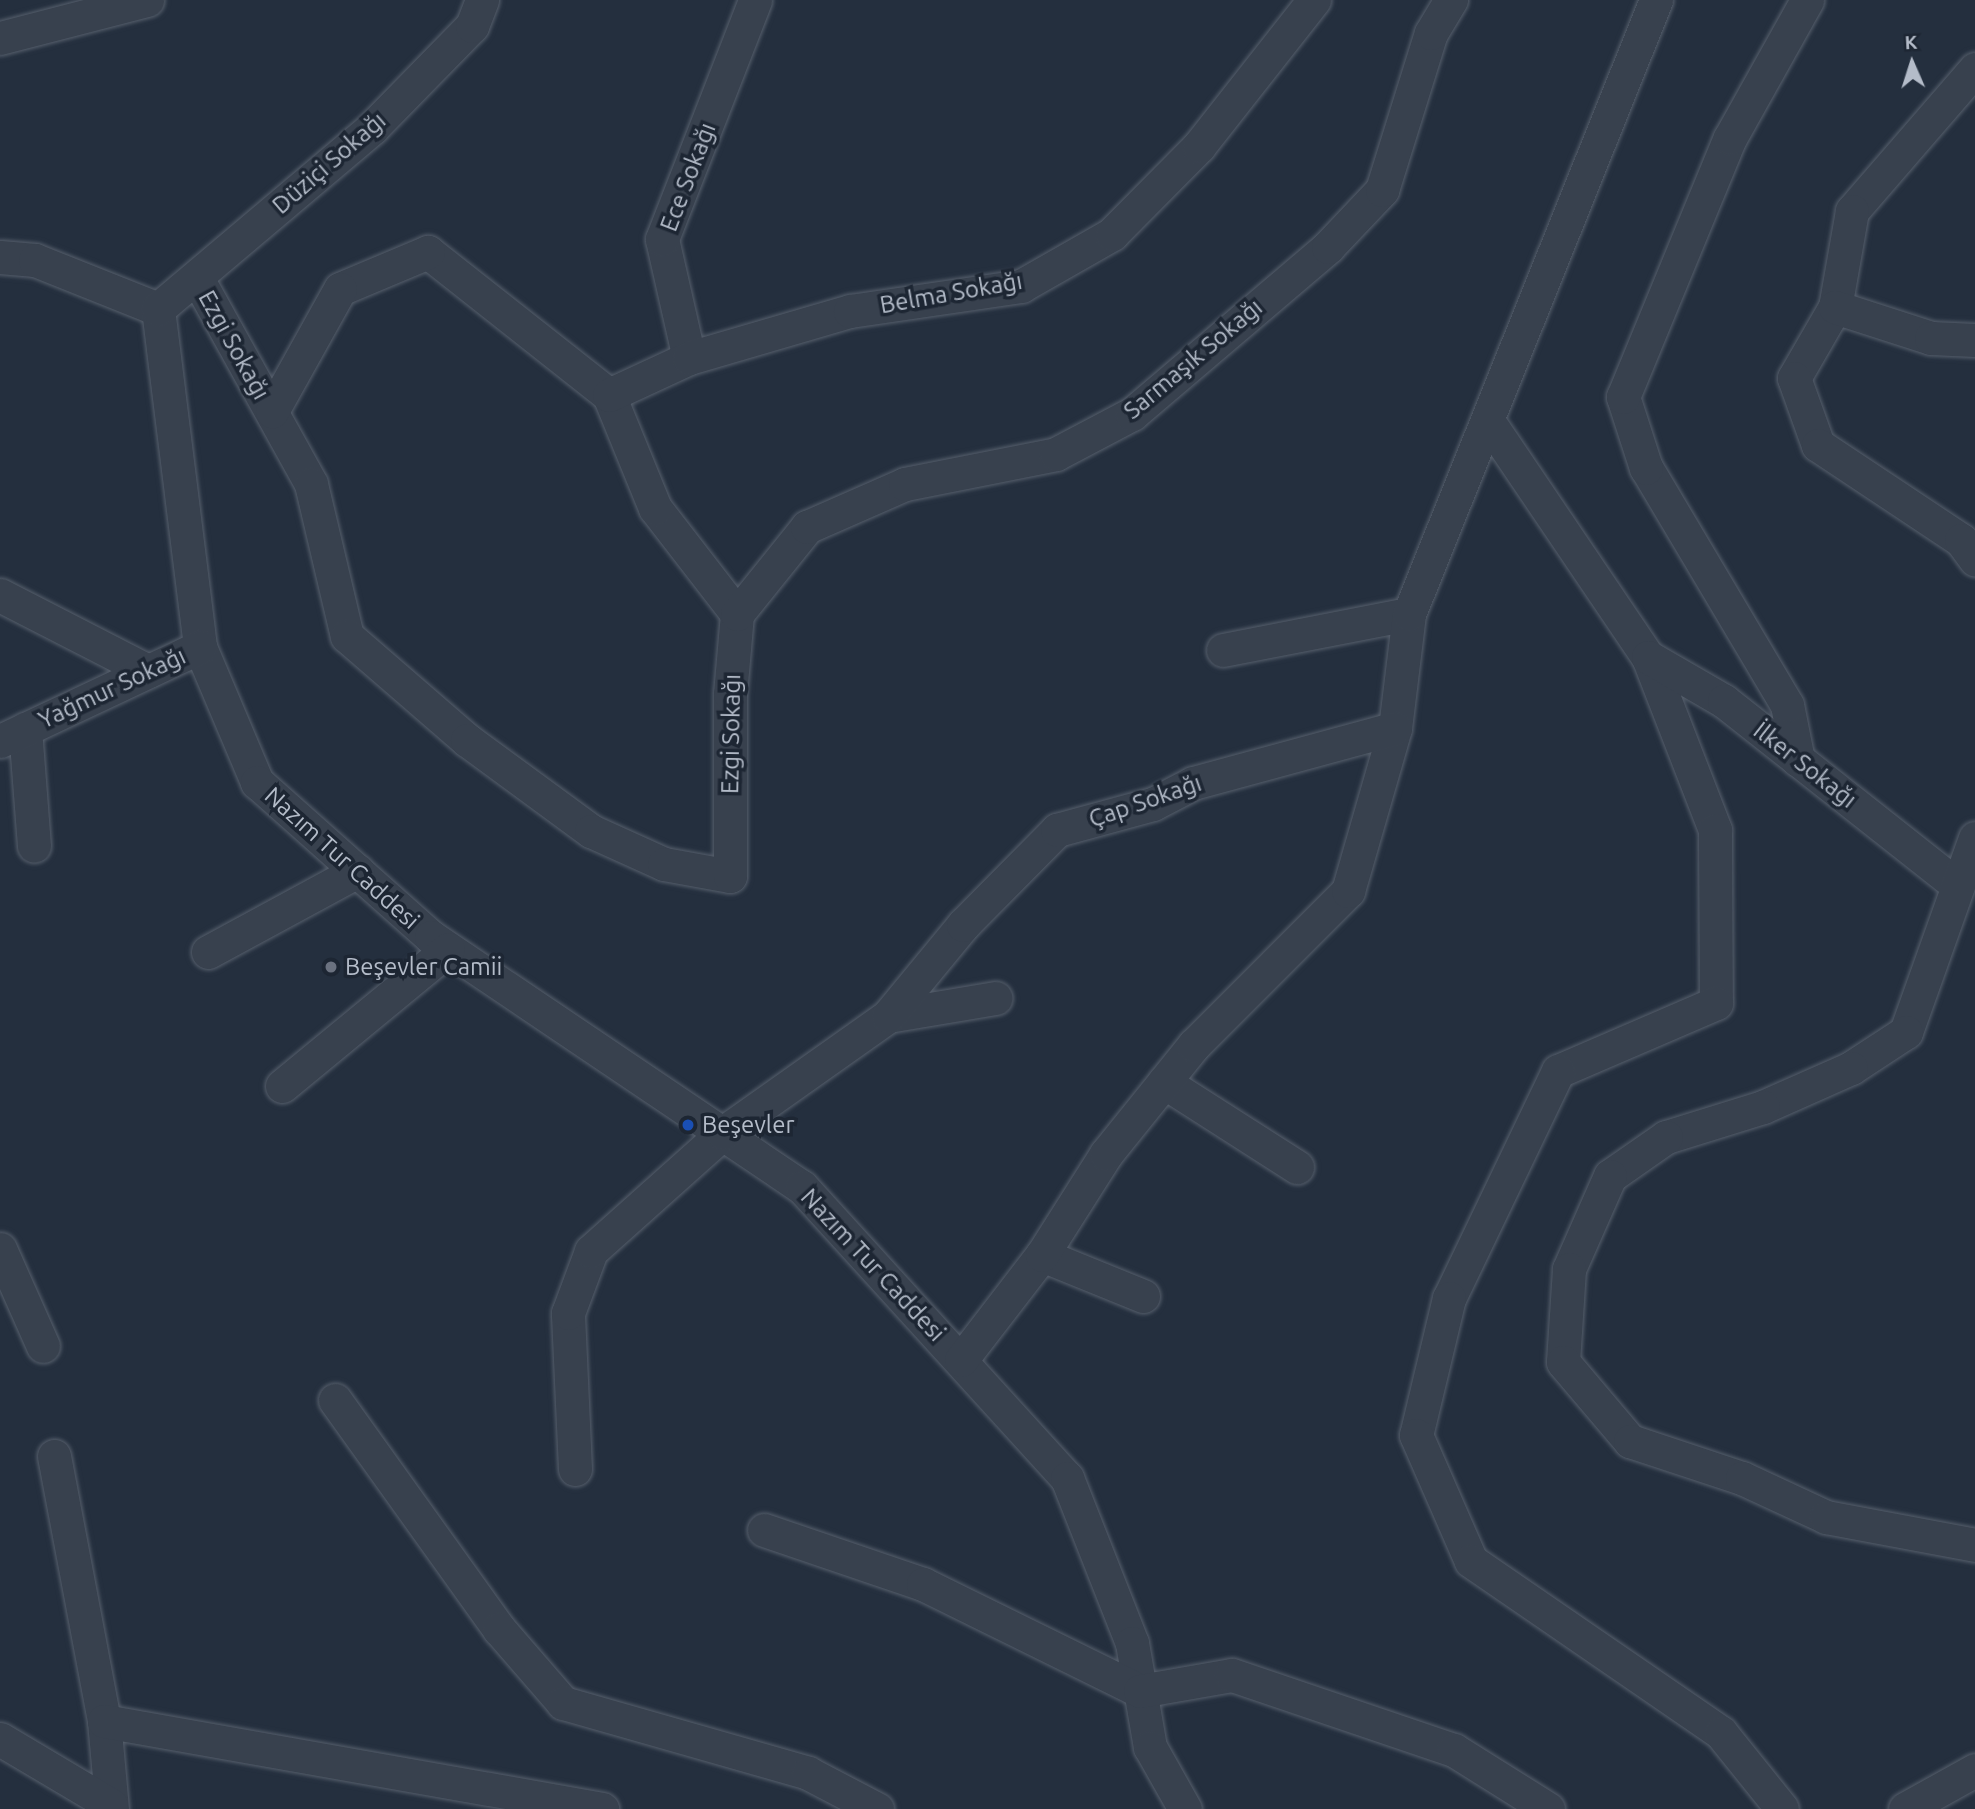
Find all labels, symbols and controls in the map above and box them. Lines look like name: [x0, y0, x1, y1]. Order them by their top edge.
north arrow: [1877, 28, 1947, 98]
text: K: [1904, 31, 1918, 53]
street label: Düziçi Sokağı: [266, 106, 392, 220]
street label: Ece Sokağı: [654, 119, 722, 235]
street label: Belma Sokağı: [878, 266, 1024, 320]
street label: Ezgi Sokağı: [192, 286, 276, 404]
street label: Sarmaşık Sokağı: [1118, 293, 1268, 425]
street label: Yağmur Sokağı: [34, 641, 190, 735]
street label: Ezgi Sokağı: [716, 674, 746, 794]
street label: İlker Sokağı: [1748, 716, 1862, 814]
street label: Çap Sokağı: [1085, 768, 1205, 834]
street label: Nazım Tur Caddesi: [259, 781, 425, 935]
place label: Beşevler Camii: [345, 953, 502, 981]
marker: Beşevler Camii: [323, 959, 339, 975]
place label: Beşevler: [702, 1111, 794, 1139]
marker: Beşevler: [680, 1117, 696, 1133]
street label: Nazım Tur Caddesi: [795, 1183, 951, 1347]

